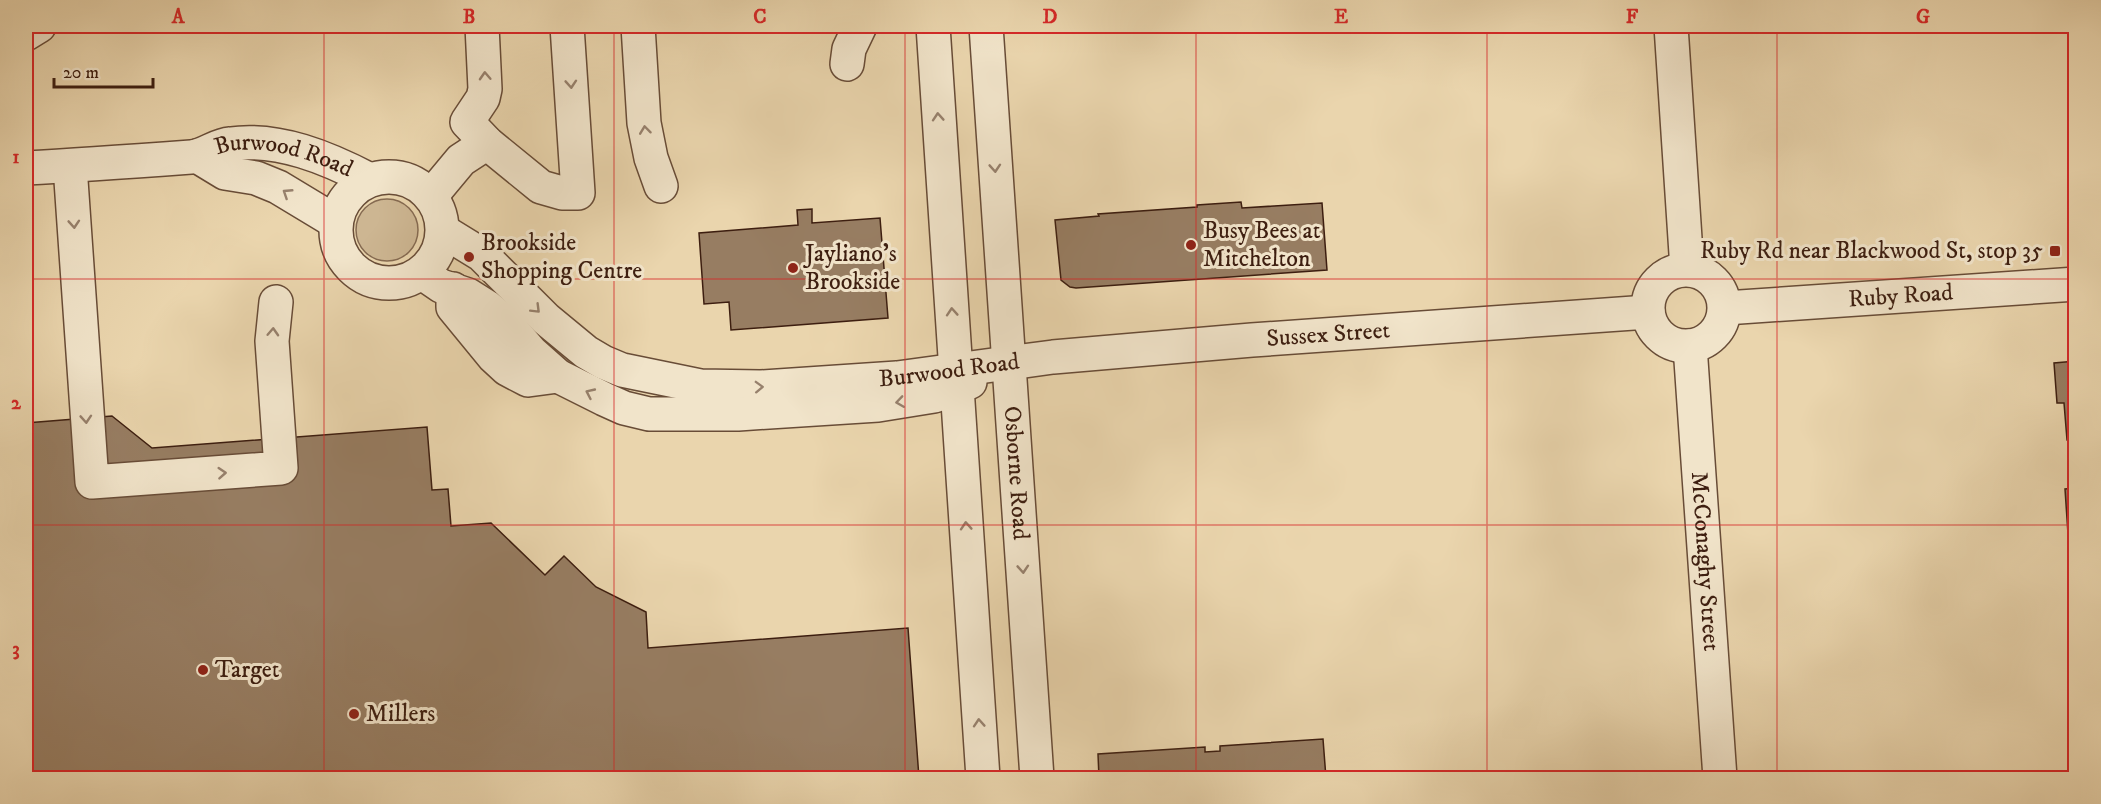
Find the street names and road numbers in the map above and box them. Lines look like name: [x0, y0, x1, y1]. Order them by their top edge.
street label: Burwood Road: [211, 127, 358, 184]
street label: Ruby Road: [1847, 277, 1954, 315]
street label: Sussex Street: [1265, 315, 1391, 354]
street label: Burwood Road: [878, 347, 1021, 394]
street label: Osborne Road: [997, 405, 1036, 541]
street label: McConaghy Street: [1684, 471, 1726, 652]

